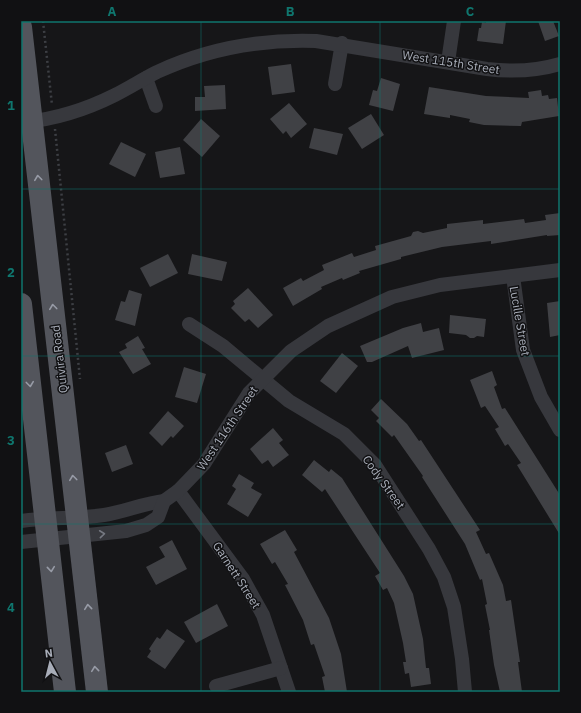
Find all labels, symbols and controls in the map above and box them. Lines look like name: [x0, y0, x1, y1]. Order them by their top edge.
text: A: [108, 3, 117, 20]
text: B: [286, 3, 295, 20]
text: C: [466, 3, 475, 20]
street label: West 115th Street: [401, 47, 501, 77]
text: 1: [7, 97, 15, 114]
one-way arrow: [34, 175, 43, 181]
text: 2: [7, 264, 15, 281]
street label: Lucille Street: [506, 285, 534, 357]
one-way arrow: [49, 304, 58, 310]
street label: Quivira Road: [47, 324, 71, 394]
one-way arrow: [25, 381, 34, 387]
street label: West 116th Street: [193, 383, 261, 473]
text: 3: [7, 432, 15, 449]
street label: Cody Street: [359, 452, 409, 512]
one-way arrow: [69, 475, 78, 481]
one-way arrow: [99, 530, 105, 539]
street label: Garnett Street: [210, 539, 264, 611]
one-way arrow: [46, 566, 55, 572]
text: 4: [7, 599, 15, 616]
one-way arrow: [84, 604, 93, 610]
north arrow: [30, 643, 70, 683]
text: N: [44, 646, 54, 661]
one-way arrow: [90, 666, 99, 672]

